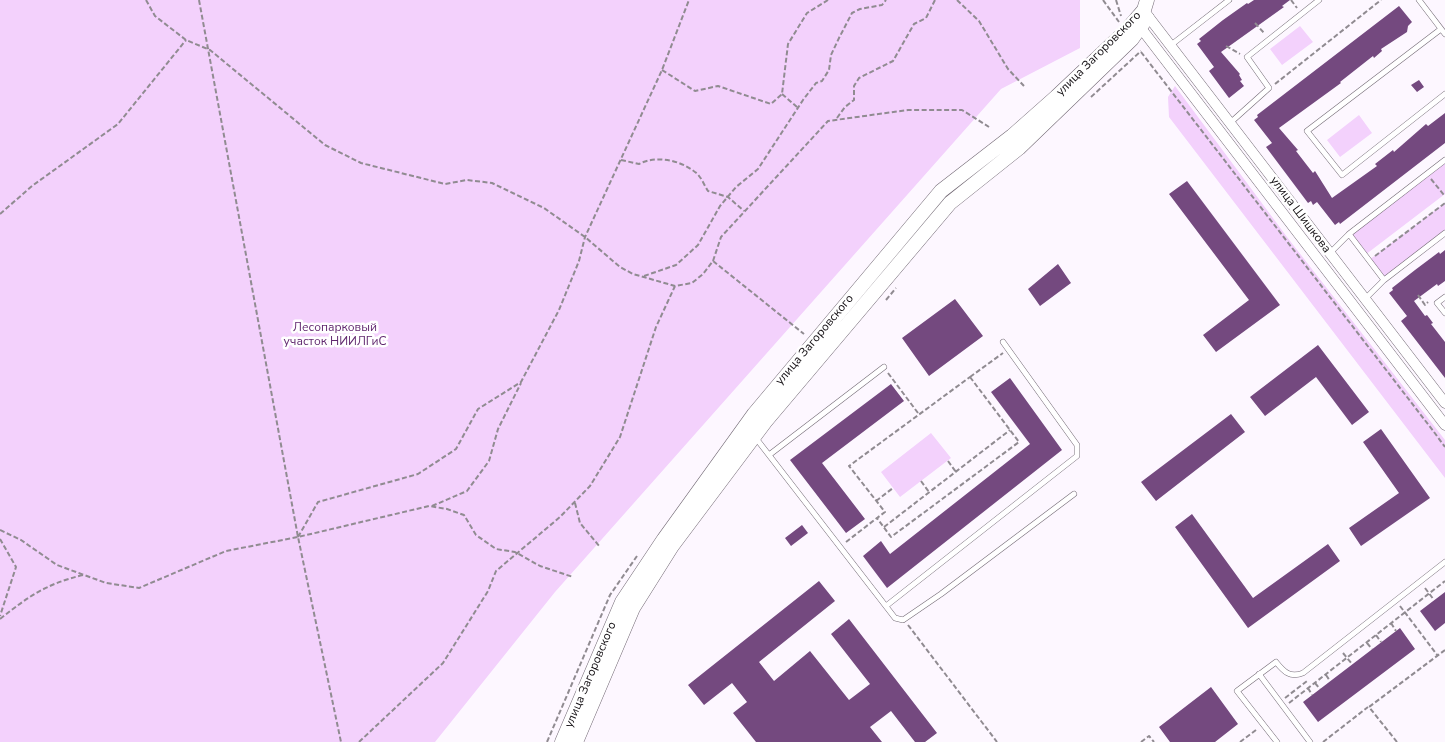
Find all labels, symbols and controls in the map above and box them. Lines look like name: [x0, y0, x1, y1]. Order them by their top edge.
street label: улица Загоровского: [1054, 9, 1144, 99]
street label: улица Шишкова: [1267, 174, 1333, 256]
street label: улица Загоровского: [773, 292, 857, 388]
park label: Лесопарковый участок НИИЛГиС: [284, 321, 386, 349]
street label: улица Загоровского: [562, 620, 620, 730]

